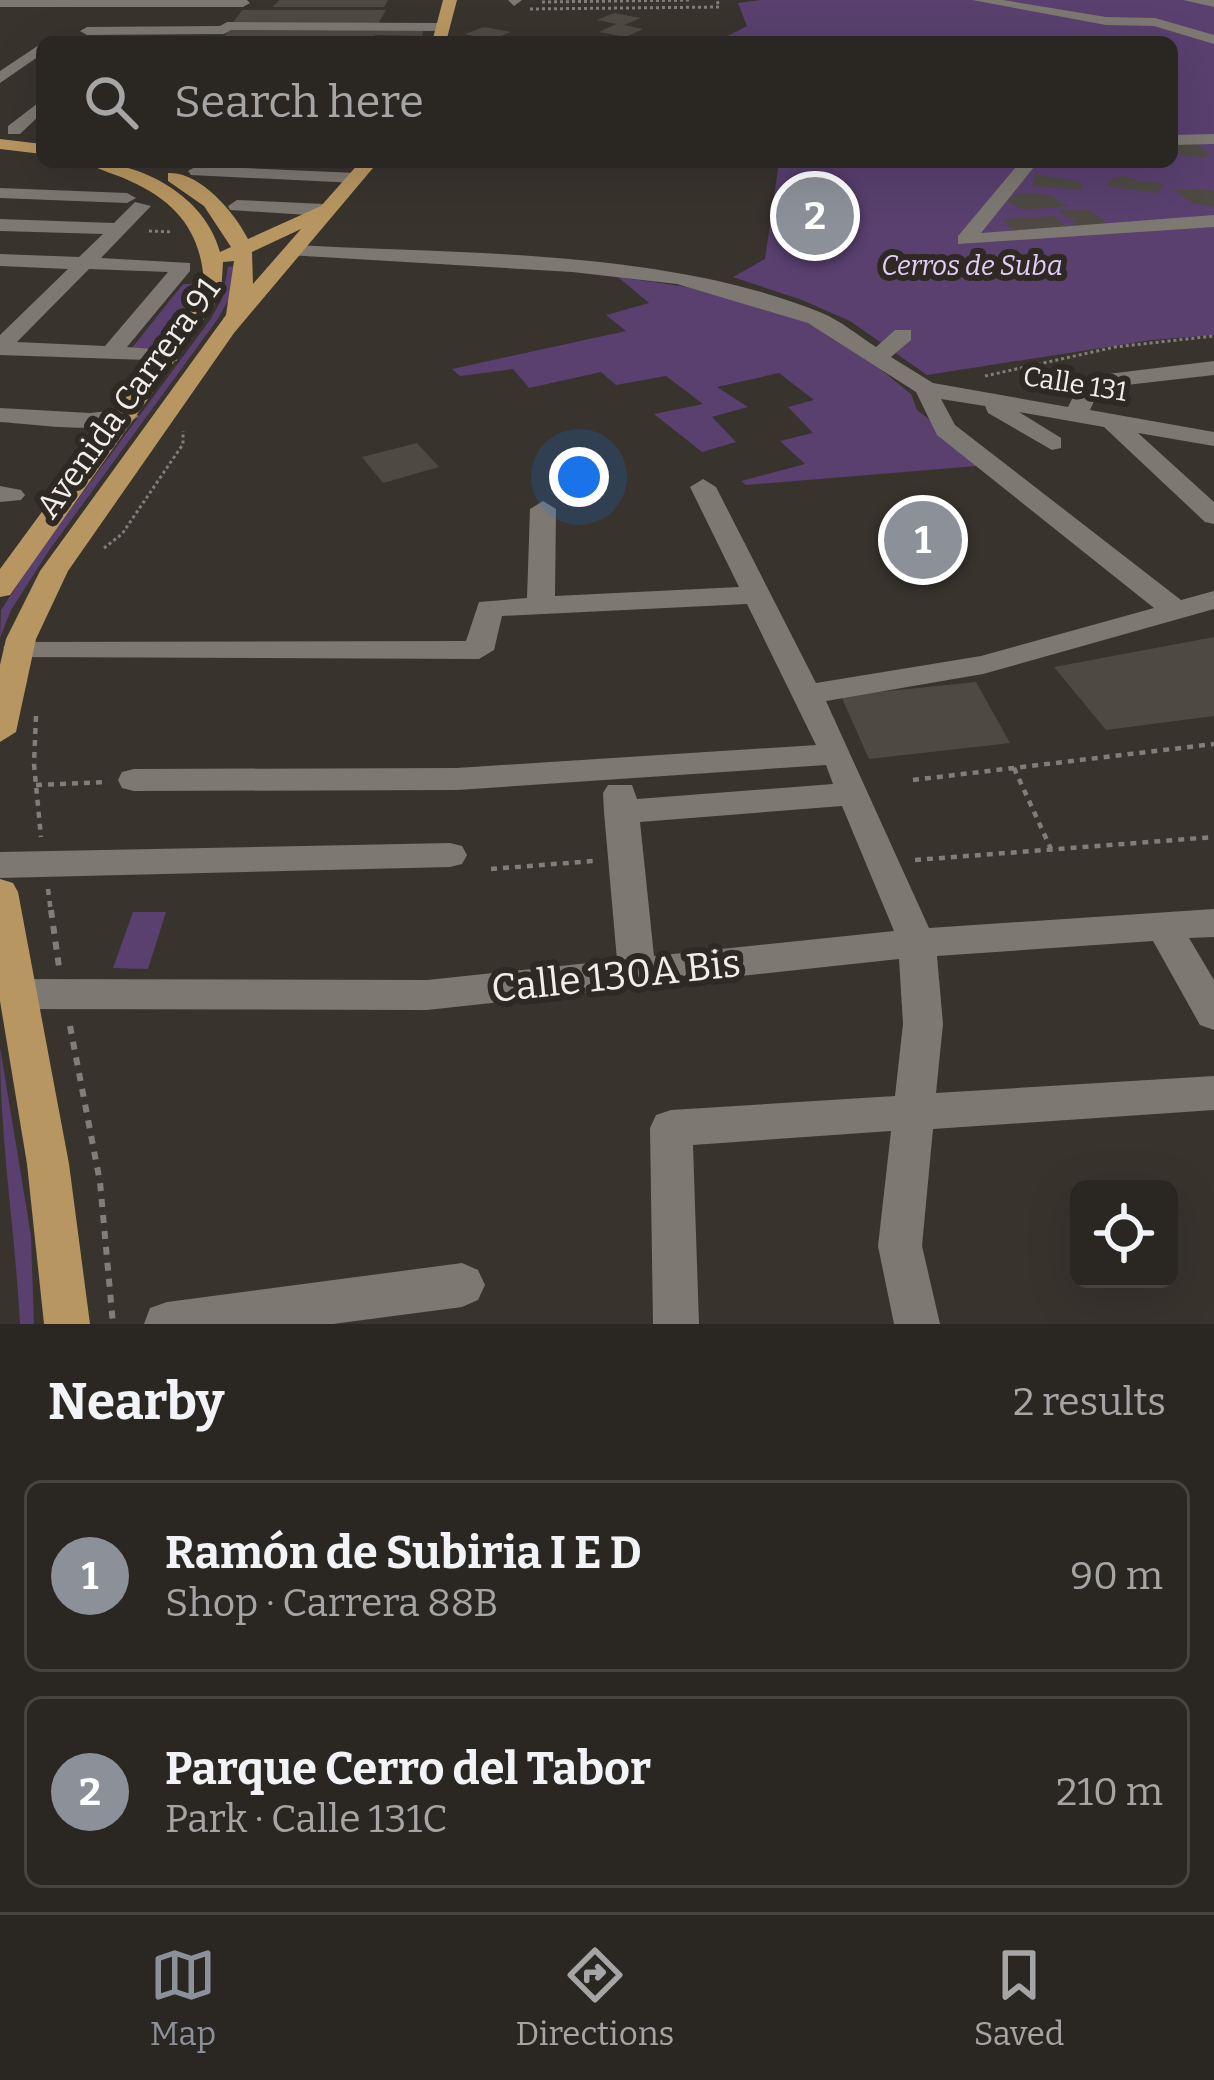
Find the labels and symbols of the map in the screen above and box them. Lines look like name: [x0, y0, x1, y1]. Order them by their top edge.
pin: 2: [776, 171, 854, 261]
park label: Cerros de Suba: [881, 250, 1063, 282]
street label: Avenida Carrera 91: [28, 270, 228, 526]
street label: Calle 131: [1021, 360, 1129, 408]
your location: [549, 447, 609, 507]
pin: 1: [884, 495, 962, 585]
street label: Calle 130A Bis: [489, 940, 743, 1012]

